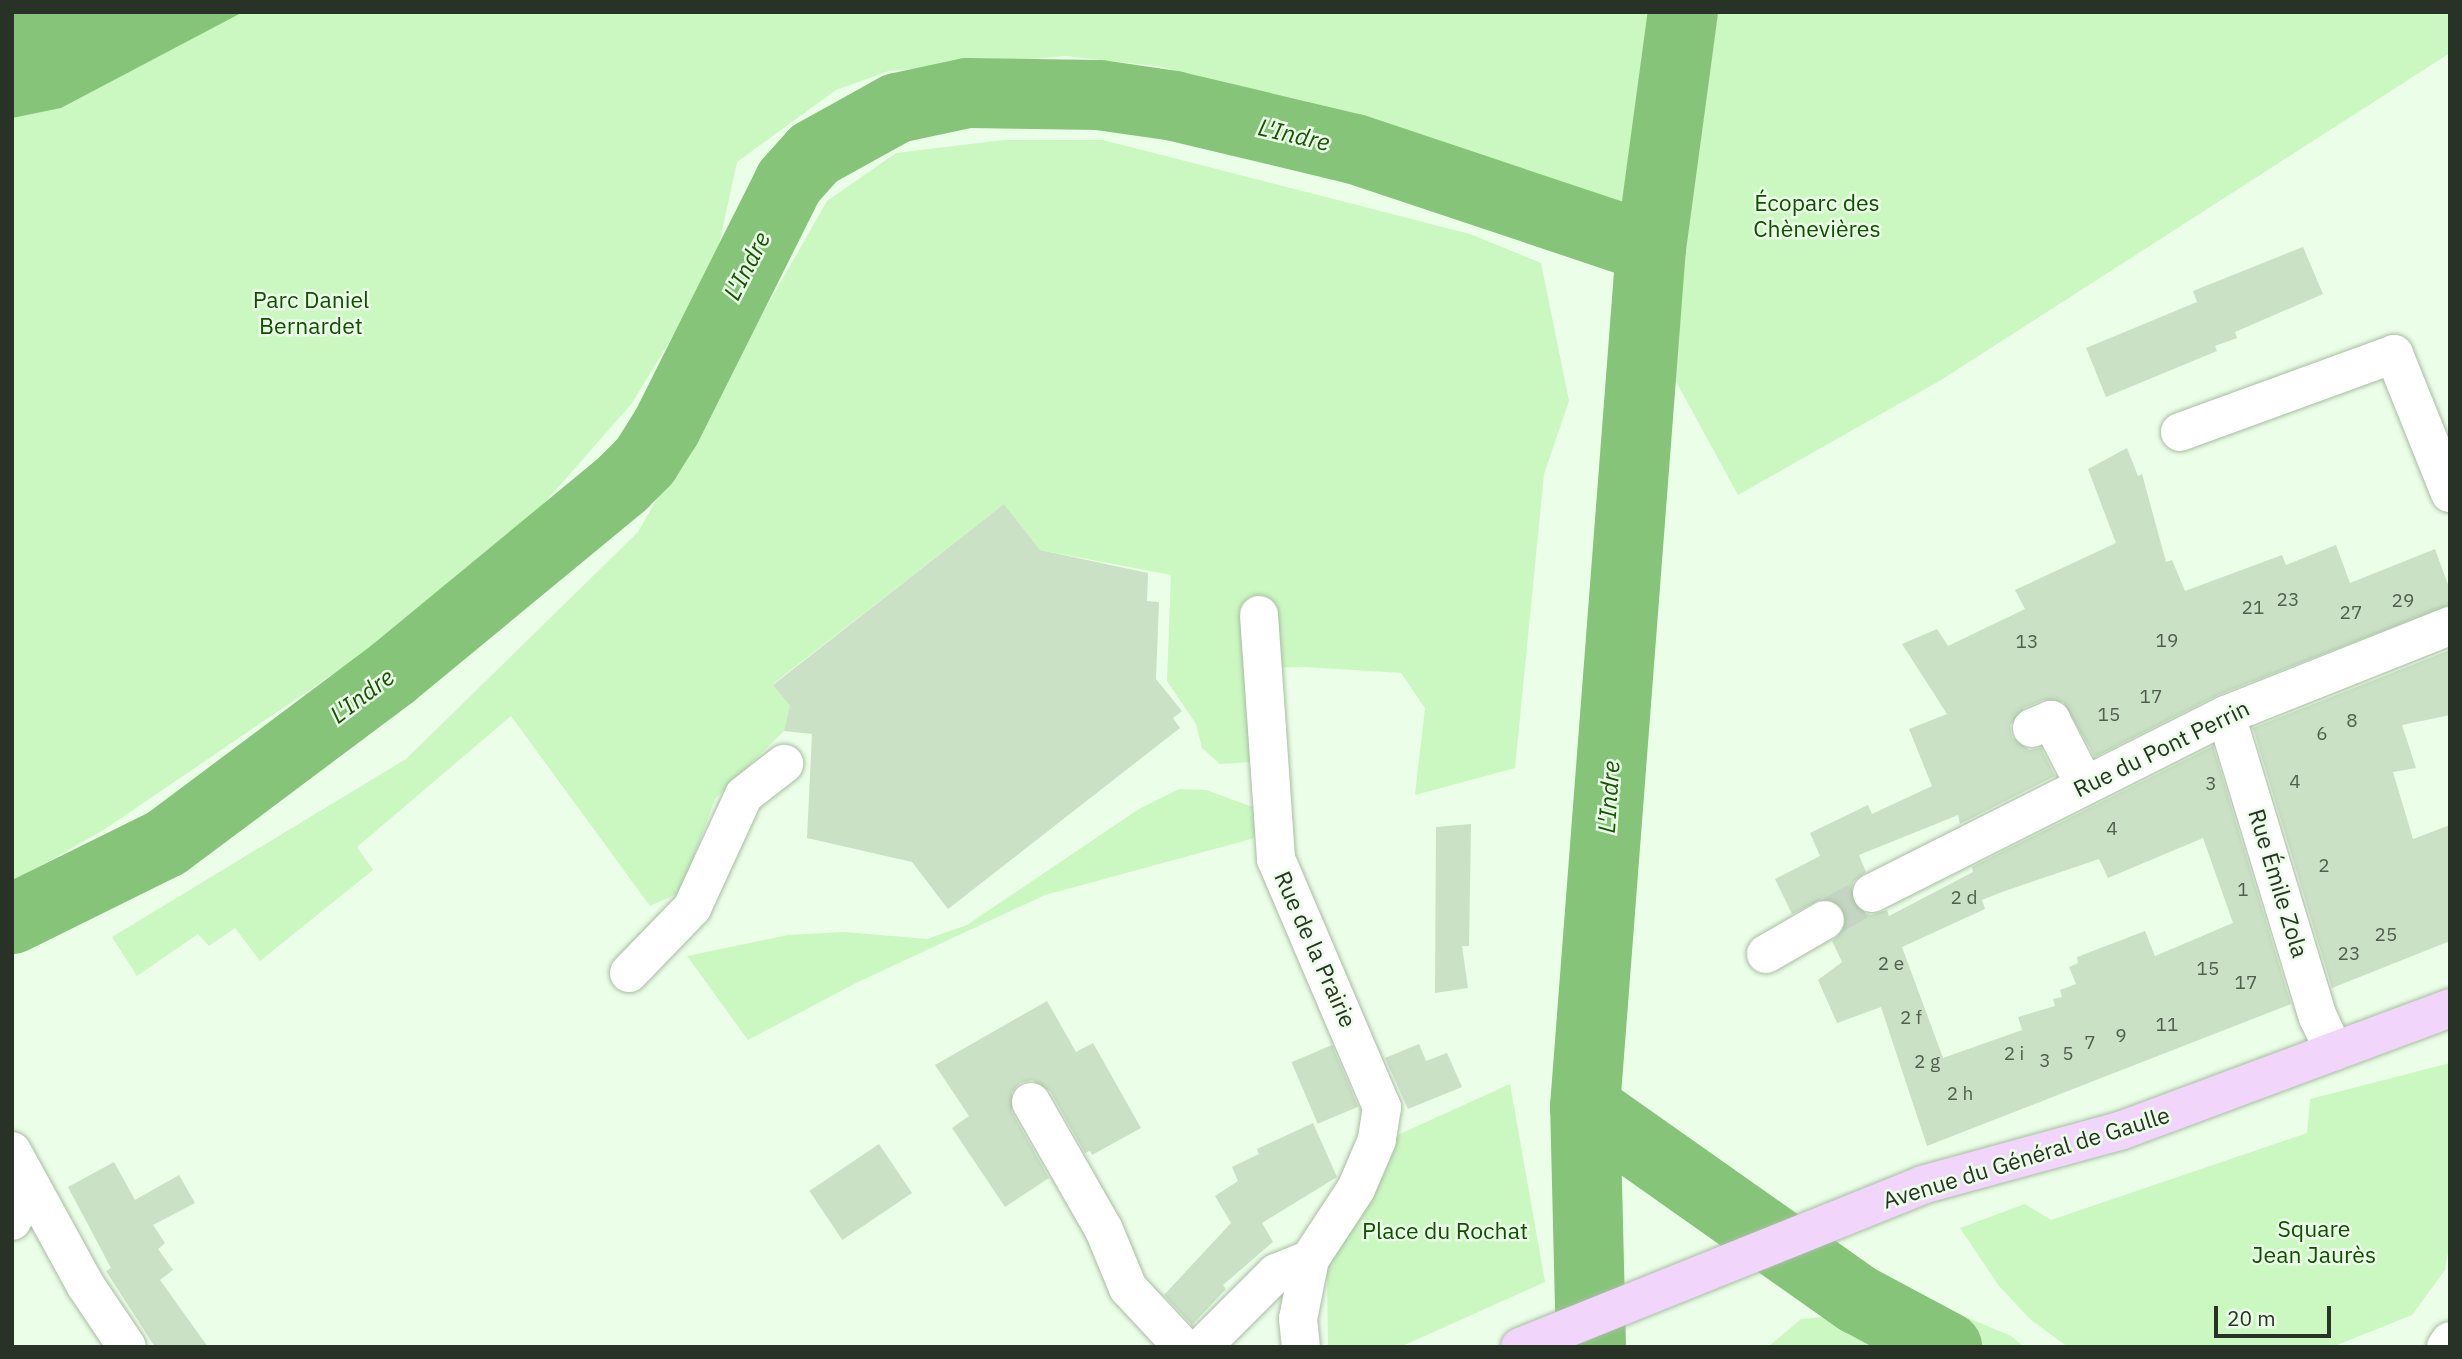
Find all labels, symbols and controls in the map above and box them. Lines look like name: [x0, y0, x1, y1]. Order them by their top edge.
water label: L'Indre: [1255, 113, 1333, 157]
park label: Écoparc des Chènevières: [1753, 188, 1881, 242]
water label: L'Indre: [718, 227, 776, 305]
park label: Parc Daniel Bernardet: [253, 285, 369, 339]
house number: 23: [2277, 589, 2299, 611]
house number: 29: [2392, 590, 2414, 612]
house number: 21: [2242, 597, 2264, 619]
house number: 27: [2340, 602, 2362, 624]
house number: 19: [2156, 630, 2178, 652]
house number: 13: [2016, 631, 2038, 653]
water label: L'Indre: [324, 663, 400, 729]
house number: 17: [2140, 686, 2162, 708]
street label: Rue du Pont Perrin: [2068, 693, 2254, 803]
house number: 15: [2098, 704, 2120, 726]
house number: 8: [2346, 710, 2358, 732]
house number: 6: [2316, 723, 2328, 745]
water label: L'Indre: [1592, 760, 1626, 834]
house number: 4: [2289, 771, 2301, 793]
house number: 3: [2205, 773, 2217, 795]
street label: Rue Émile Zola: [2243, 805, 2315, 961]
house number: 4: [2106, 818, 2118, 840]
house number: 2: [2318, 855, 2330, 877]
street label: Rue de la Prairie: [1269, 867, 1363, 1031]
house number: 1: [2237, 879, 2249, 901]
house number: 2 d: [1951, 887, 1977, 909]
house number: 25: [2375, 924, 2397, 946]
house number: 23: [2338, 943, 2360, 965]
house number: 2 e: [1878, 953, 1904, 975]
house number: 15: [2197, 958, 2219, 980]
house number: 17: [2235, 972, 2257, 994]
house number: 2 f: [1900, 1007, 1922, 1029]
house number: 11: [2156, 1014, 2178, 1036]
house number: 9: [2115, 1025, 2127, 1047]
house number: 7: [2084, 1032, 2096, 1054]
house number: 2 i: [2004, 1043, 2024, 1065]
house number: 5: [2062, 1043, 2074, 1065]
house number: 3: [2039, 1050, 2051, 1072]
house number: 2 g: [1914, 1051, 1940, 1073]
house number: 2 h: [1947, 1083, 1973, 1105]
street label: Avenue du Général de Gaulle: [1879, 1100, 2173, 1214]
park label: Square Jean Jaurès: [2252, 1214, 2376, 1268]
park label: Place du Rochat: [1362, 1216, 1528, 1244]
scale bar: [2217, 1292, 2334, 1336]
text: 20 m: [2227, 1304, 2276, 1332]

